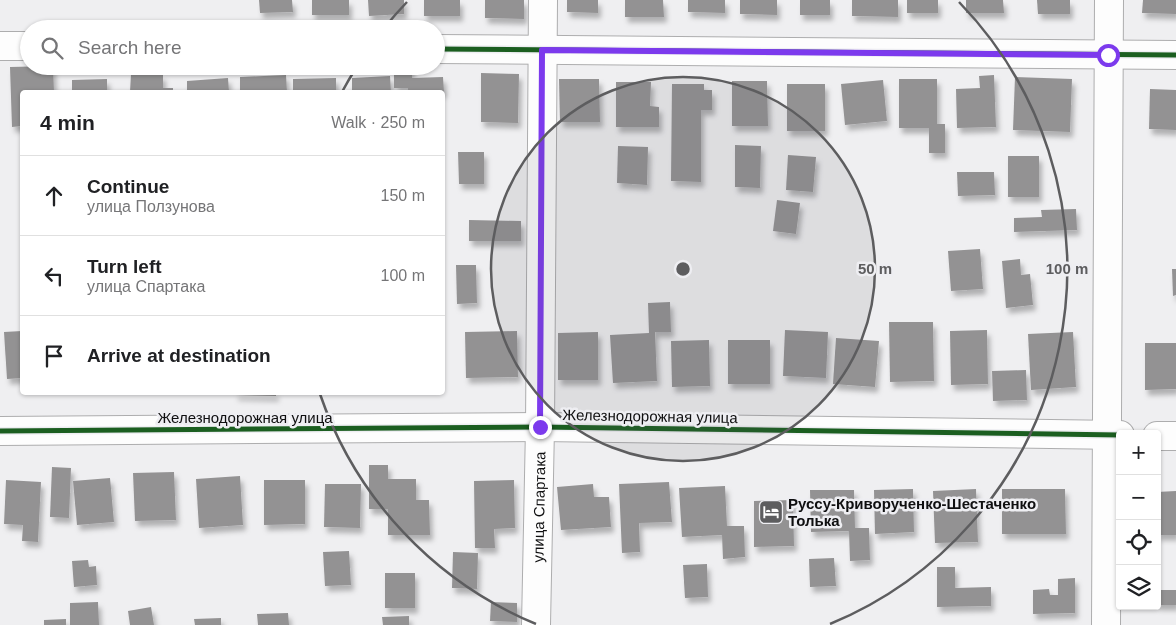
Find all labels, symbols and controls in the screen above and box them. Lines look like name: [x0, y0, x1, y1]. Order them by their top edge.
search box: [20, 20, 445, 75]
icon: search: [38, 34, 66, 62]
text: Search here: [78, 37, 182, 58]
route start: [1097, 44, 1120, 67]
text: 4 min: [40, 111, 95, 134]
text: Walk · 250 m: [331, 114, 425, 131]
text: Continue: [87, 176, 169, 197]
icon: ahead: [40, 182, 68, 210]
text: 150 m: [381, 187, 425, 204]
text: улица Ползунова: [87, 198, 215, 215]
text: Turn left: [87, 256, 162, 277]
centre of rings: [674, 260, 692, 278]
text: 50 m: [858, 260, 892, 277]
text: 100 m: [1046, 260, 1088, 277]
icon: left: [40, 262, 68, 290]
text: 100 m: [381, 267, 425, 284]
text: улица Спартака: [87, 278, 205, 295]
icon: arrive: [40, 342, 68, 370]
text: Arrive at destination: [87, 345, 271, 366]
street label: Железнодорожная улица: [562, 406, 738, 426]
street label: Железнодорожная улица: [157, 409, 333, 426]
route end: [529, 416, 552, 439]
map controls: [1116, 430, 1161, 610]
button: +: [1116, 430, 1161, 475]
street label: улица Спартака: [529, 451, 548, 563]
button: −: [1116, 475, 1161, 520]
place label: Руссу-Криворученко-Шестаченко Толька: [788, 495, 1036, 529]
hotel icon: Руссу-Криворученко-Шестаченко Толька: [758, 499, 784, 525]
button: locate: [1116, 520, 1161, 565]
button: layers: [1116, 565, 1161, 610]

